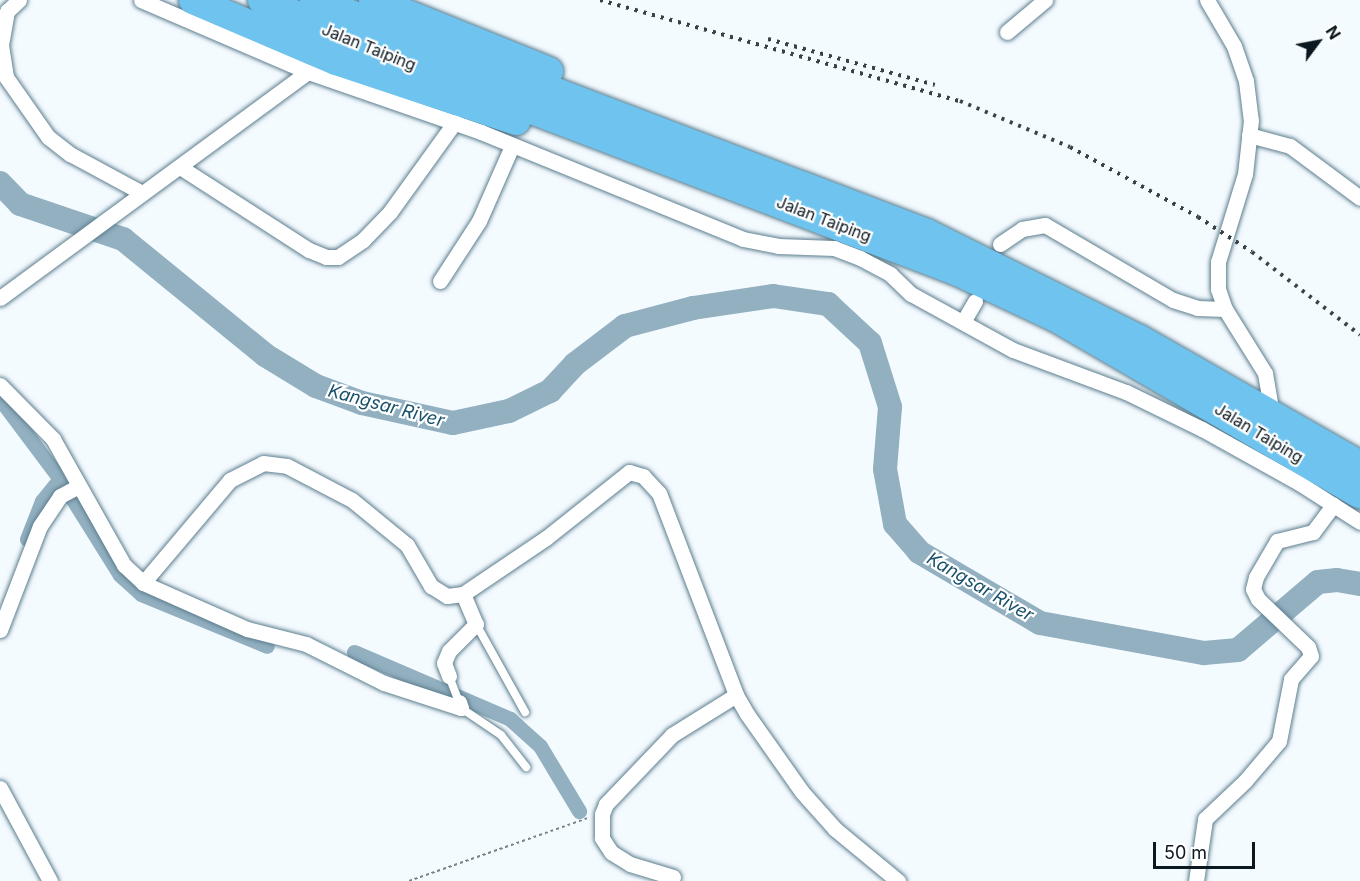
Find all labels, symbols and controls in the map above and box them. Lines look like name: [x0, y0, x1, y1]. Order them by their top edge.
north arrow: [1288, 12, 1348, 72]
street label: Jalan Taiping: [319, 19, 419, 75]
text: N: [1322, 22, 1345, 43]
street label: Jalan Taiping: [774, 192, 874, 246]
water label: Kangsar River: [326, 380, 446, 432]
street label: Jalan Taiping: [1211, 399, 1307, 467]
water label: Kangsar River: [923, 548, 1037, 626]
scale bar: [1156, 830, 1258, 868]
text: 50 m: [1164, 842, 1207, 863]

